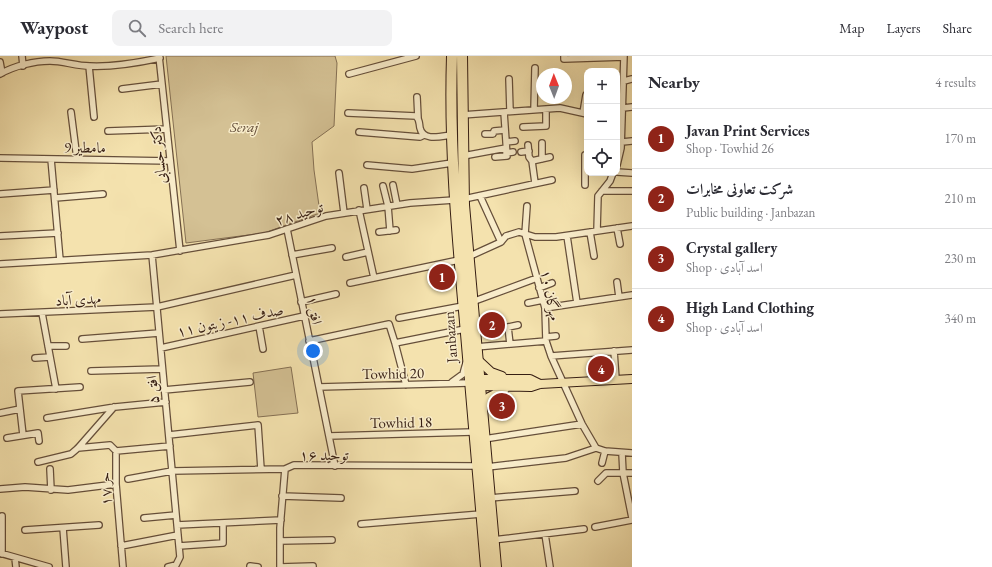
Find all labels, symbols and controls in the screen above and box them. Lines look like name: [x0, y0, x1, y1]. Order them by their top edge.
search box: [112, 10, 392, 46]
text: Waypost: [20, 15, 88, 40]
icon: search: [126, 17, 148, 39]
text: Search here: [158, 18, 223, 37]
text: Map: [839, 19, 864, 37]
text: Layers: [886, 19, 921, 37]
text: Share: [943, 19, 972, 37]
north arrow: [536, 68, 572, 104]
map controls: [584, 68, 620, 176]
button: +: [584, 68, 620, 104]
text: Nearby: [648, 71, 700, 93]
text: 4 results: [935, 74, 976, 91]
button: −: [584, 104, 620, 140]
park label: Seraj: [229, 117, 259, 136]
text: Javan Print Services: [686, 121, 810, 140]
street label: دکتر حسابی: [146, 125, 172, 185]
text: 1: [658, 130, 664, 147]
text: 170 m: [945, 130, 976, 147]
street label: مامطیر 9: [64, 137, 106, 157]
button: locate: [584, 140, 620, 176]
text: Shop · Towhid 26: [686, 140, 774, 157]
text: شرکت تعاونی مخابرات: [686, 179, 793, 198]
text: 2: [658, 190, 664, 207]
text: 210 m: [945, 190, 976, 207]
street label: توحید ۲۸: [273, 197, 325, 229]
text: Public building · Janbazan: [686, 204, 815, 221]
text: Crystal gallery: [686, 238, 777, 257]
text: 3: [658, 250, 664, 267]
text: 230 m: [945, 250, 976, 267]
text: Shop · اسد آبادی: [686, 259, 763, 276]
pin: 1: [429, 262, 455, 292]
street label: مهرگان ۱۰: [536, 268, 565, 323]
street label: مهدی آباد: [55, 288, 102, 311]
street label: افق ۱: [303, 294, 327, 326]
text: High Land Clothing: [686, 298, 814, 317]
street label: صدف ۱۱- زیتون ۱۱: [175, 299, 285, 342]
street label: Janbazan: [439, 310, 461, 365]
pin: 2: [479, 310, 505, 340]
text: 4: [658, 310, 664, 327]
text: 340 m: [945, 310, 976, 327]
text: Shop · اسد آبادی: [686, 319, 763, 336]
your location: [303, 341, 323, 361]
pin: 4: [588, 354, 614, 384]
street label: Towhid 20: [362, 363, 424, 383]
street label: افق ۵: [141, 375, 163, 405]
pin: 3: [489, 391, 515, 421]
street label: Towhid 18: [370, 412, 432, 432]
street label: توحید ۱۶: [299, 445, 349, 464]
street label: حر ۱۷: [95, 472, 115, 506]

